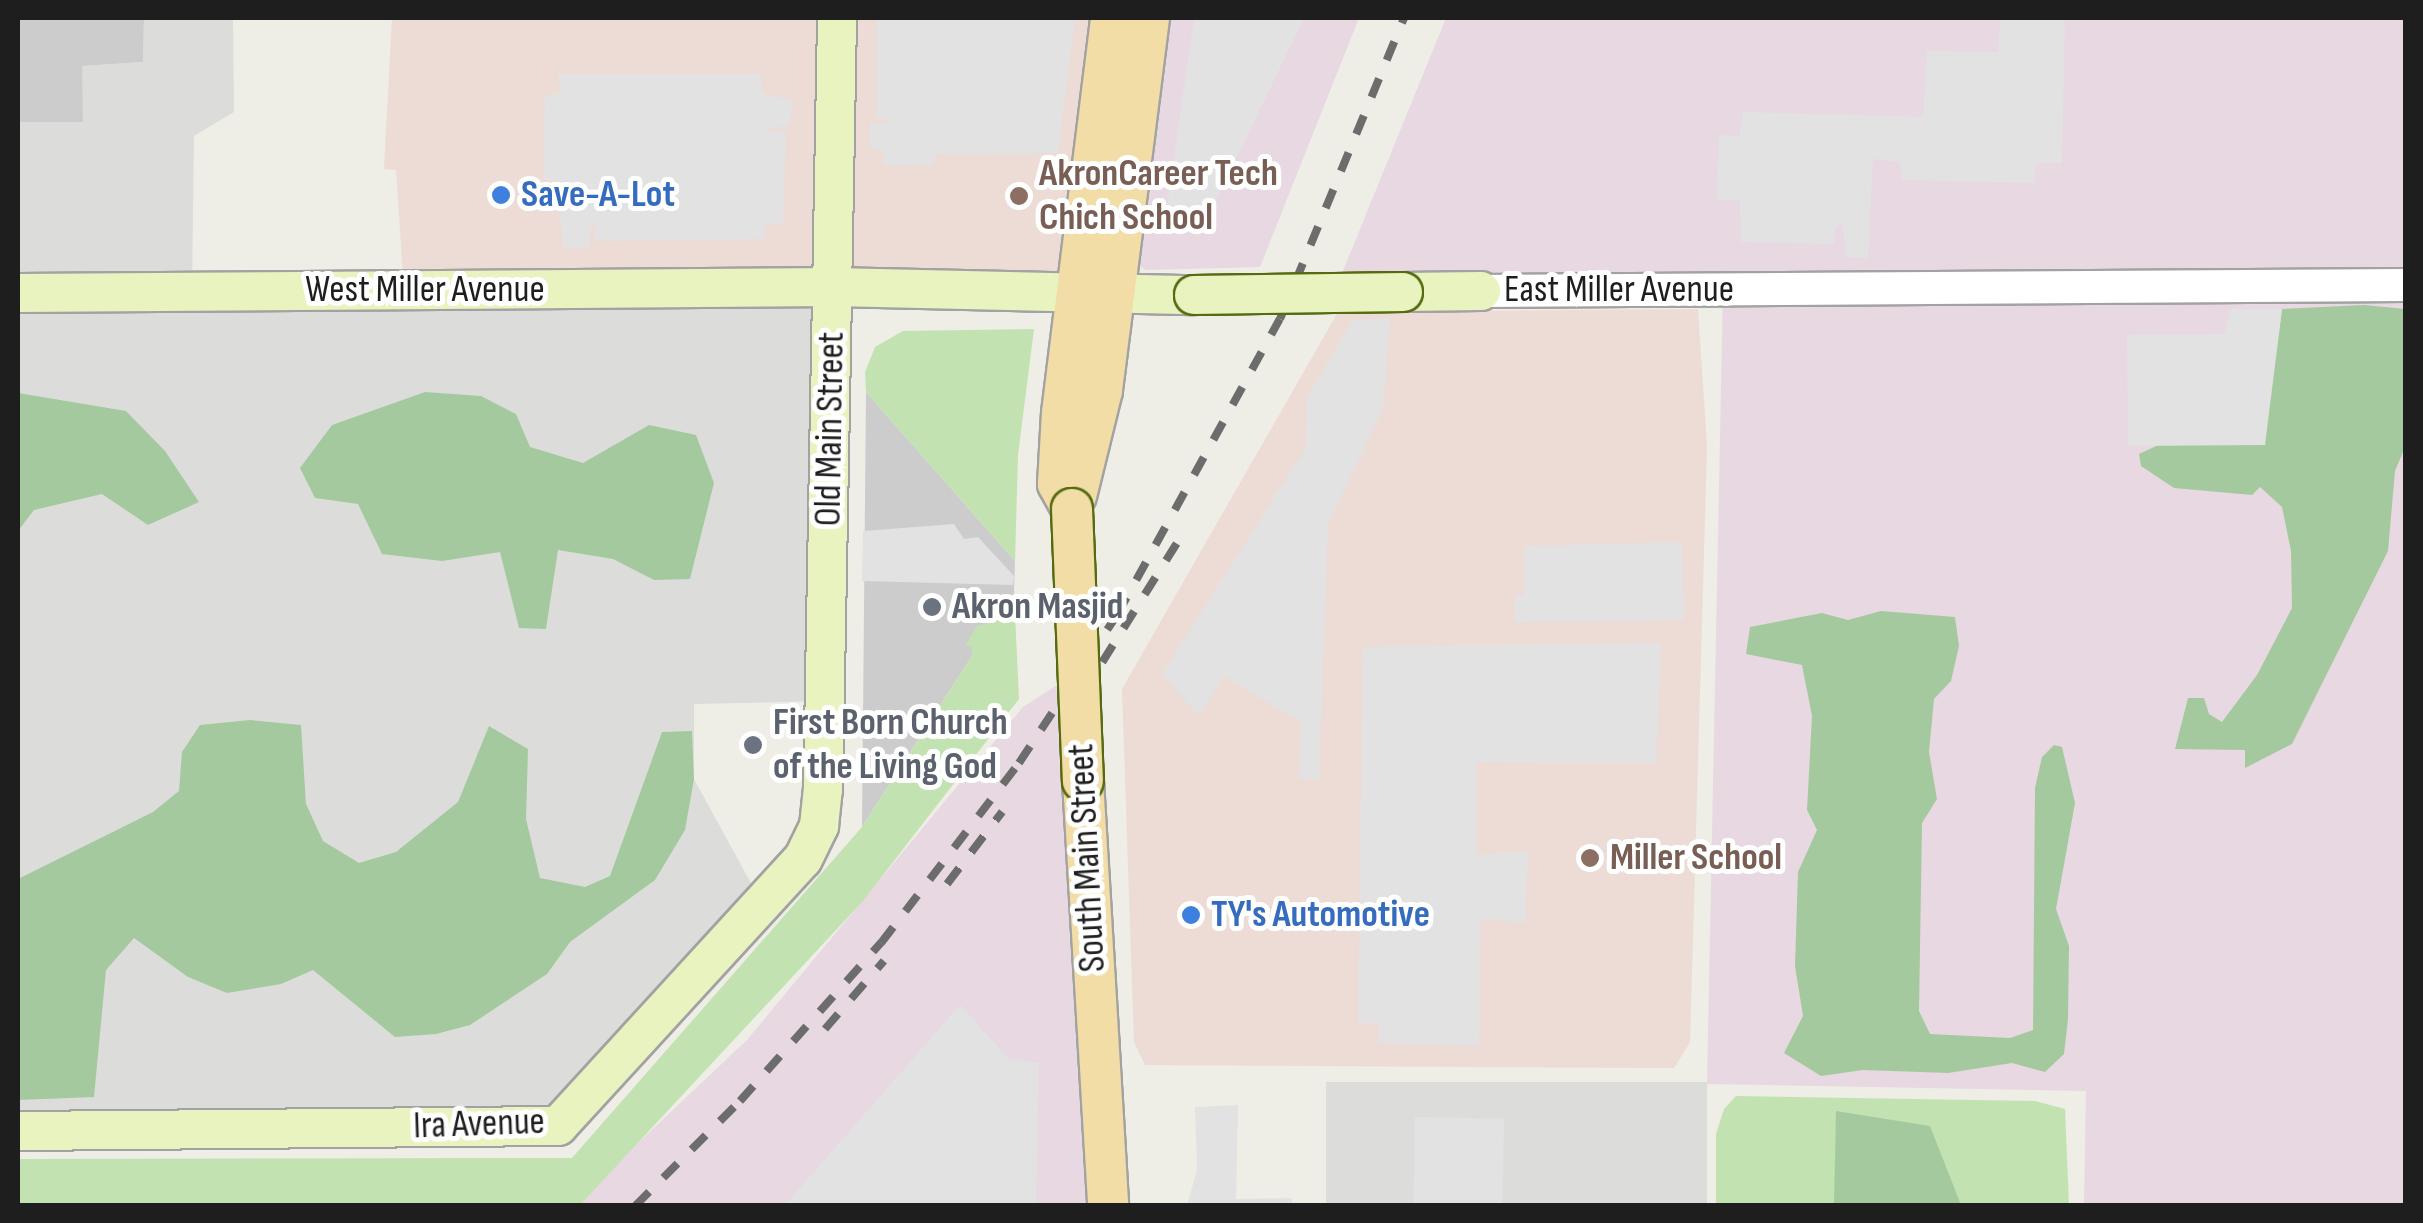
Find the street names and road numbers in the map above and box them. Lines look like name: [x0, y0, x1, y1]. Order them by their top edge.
street label: West Miller Avenue: [305, 267, 545, 313]
street label: East Miller Avenue: [1504, 267, 1734, 313]
street label: Old Main Street: [806, 331, 854, 527]
street label: South Main Street: [1058, 743, 1116, 973]
street label: Ira Avenue: [412, 1099, 546, 1149]

